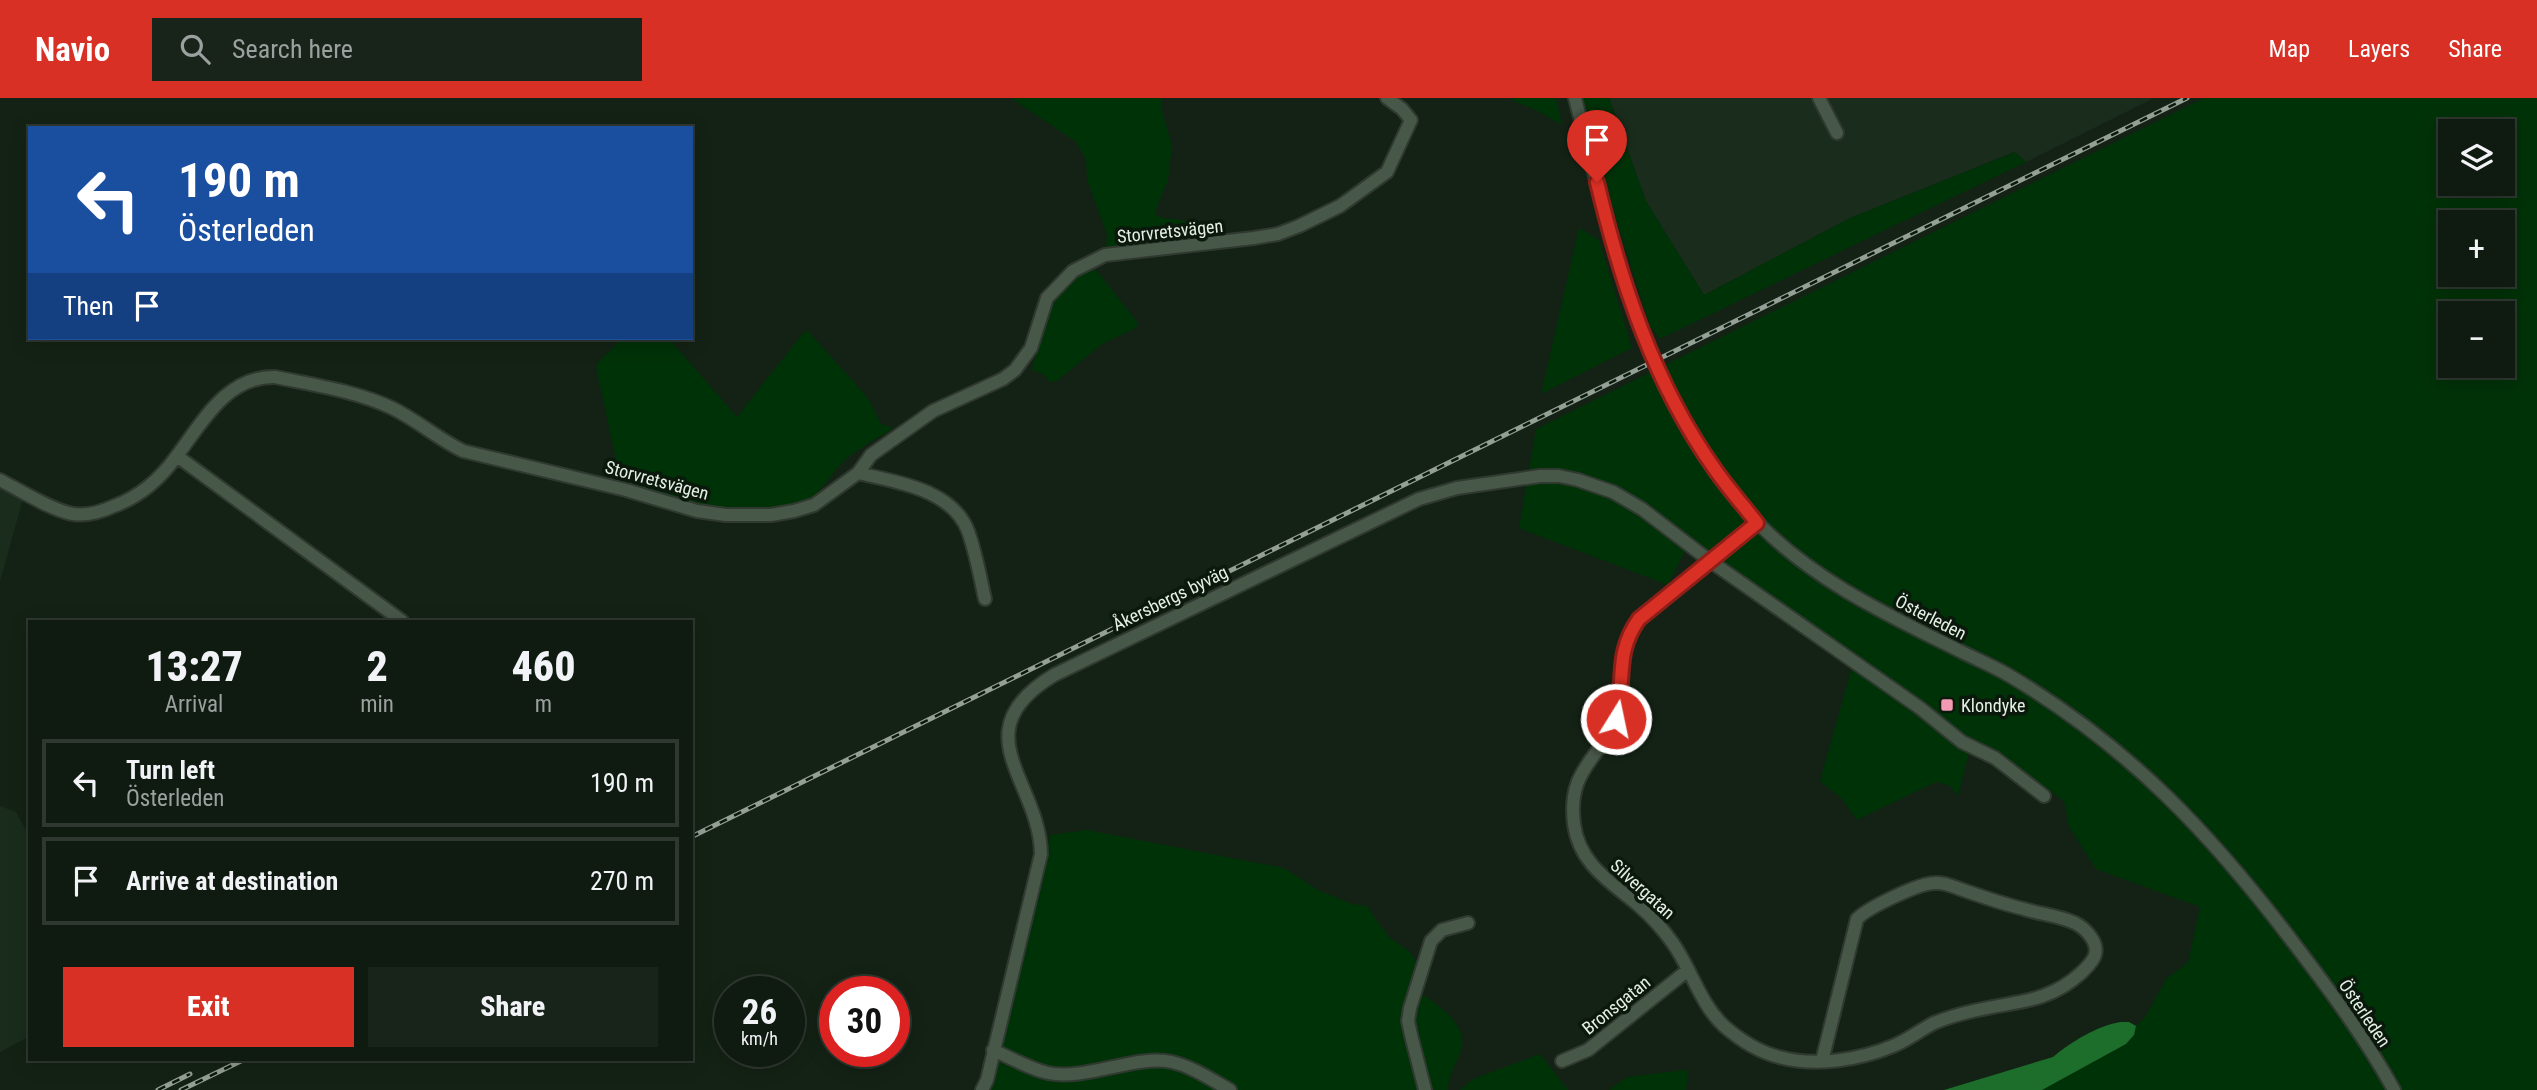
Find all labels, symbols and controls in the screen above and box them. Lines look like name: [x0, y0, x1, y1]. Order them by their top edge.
search box: [152, 18, 642, 81]
text: Navio: [35, 30, 110, 69]
icon: search: [176, 30, 214, 68]
text: Search here: [232, 34, 353, 64]
text: Map: [2269, 35, 2310, 63]
text: Layers: [2348, 35, 2410, 63]
text: Share: [2448, 35, 2502, 63]
pin: [1567, 110, 1627, 182]
map controls: [2438, 119, 2515, 378]
button: layers: [2438, 119, 2515, 196]
icon: arrive: [1578, 121, 1616, 159]
text: 190 m: [178, 152, 300, 209]
icon: left: [63, 154, 154, 245]
button: +: [2438, 210, 2515, 287]
text: Österleden: [178, 211, 315, 249]
street label: Storvretsvägen: [1116, 215, 1224, 247]
icon: arrive: [128, 287, 166, 325]
text: Then: [63, 291, 114, 321]
button: −: [2438, 301, 2515, 378]
street label: Storvretsvägen: [603, 456, 711, 504]
street label: Åkersbergs byväg: [1108, 560, 1231, 635]
street label: Österleden: [1892, 590, 1970, 644]
text: 13:27: [145, 642, 243, 691]
text: 2: [366, 642, 388, 691]
text: 460: [511, 642, 576, 691]
position arrow: [1579, 682, 1653, 756]
text: Arrival: [165, 691, 223, 718]
text: min: [360, 691, 394, 718]
text: m: [535, 691, 552, 718]
place label: Klondyke: [1961, 695, 2026, 716]
marker: Klondyke: [1939, 697, 1955, 713]
text: Turn left: [126, 755, 215, 785]
icon: left: [67, 764, 105, 802]
text: 190 m: [590, 768, 654, 798]
text: Österleden: [126, 785, 224, 812]
street label: Silvergatan: [1607, 855, 1679, 923]
icon: arrive: [67, 862, 105, 900]
text: Arrive at destination: [126, 866, 338, 896]
text: 270 m: [590, 866, 654, 896]
button: Exit: [63, 967, 354, 1047]
button: Share: [368, 967, 658, 1047]
street label: Bronsgatan: [1578, 971, 1654, 1039]
street label: Österleden: [2335, 975, 2395, 1051]
speed limit sign: 30: [819, 976, 910, 1067]
text: 26: [742, 992, 777, 1033]
text: km/h: [741, 1028, 778, 1049]

